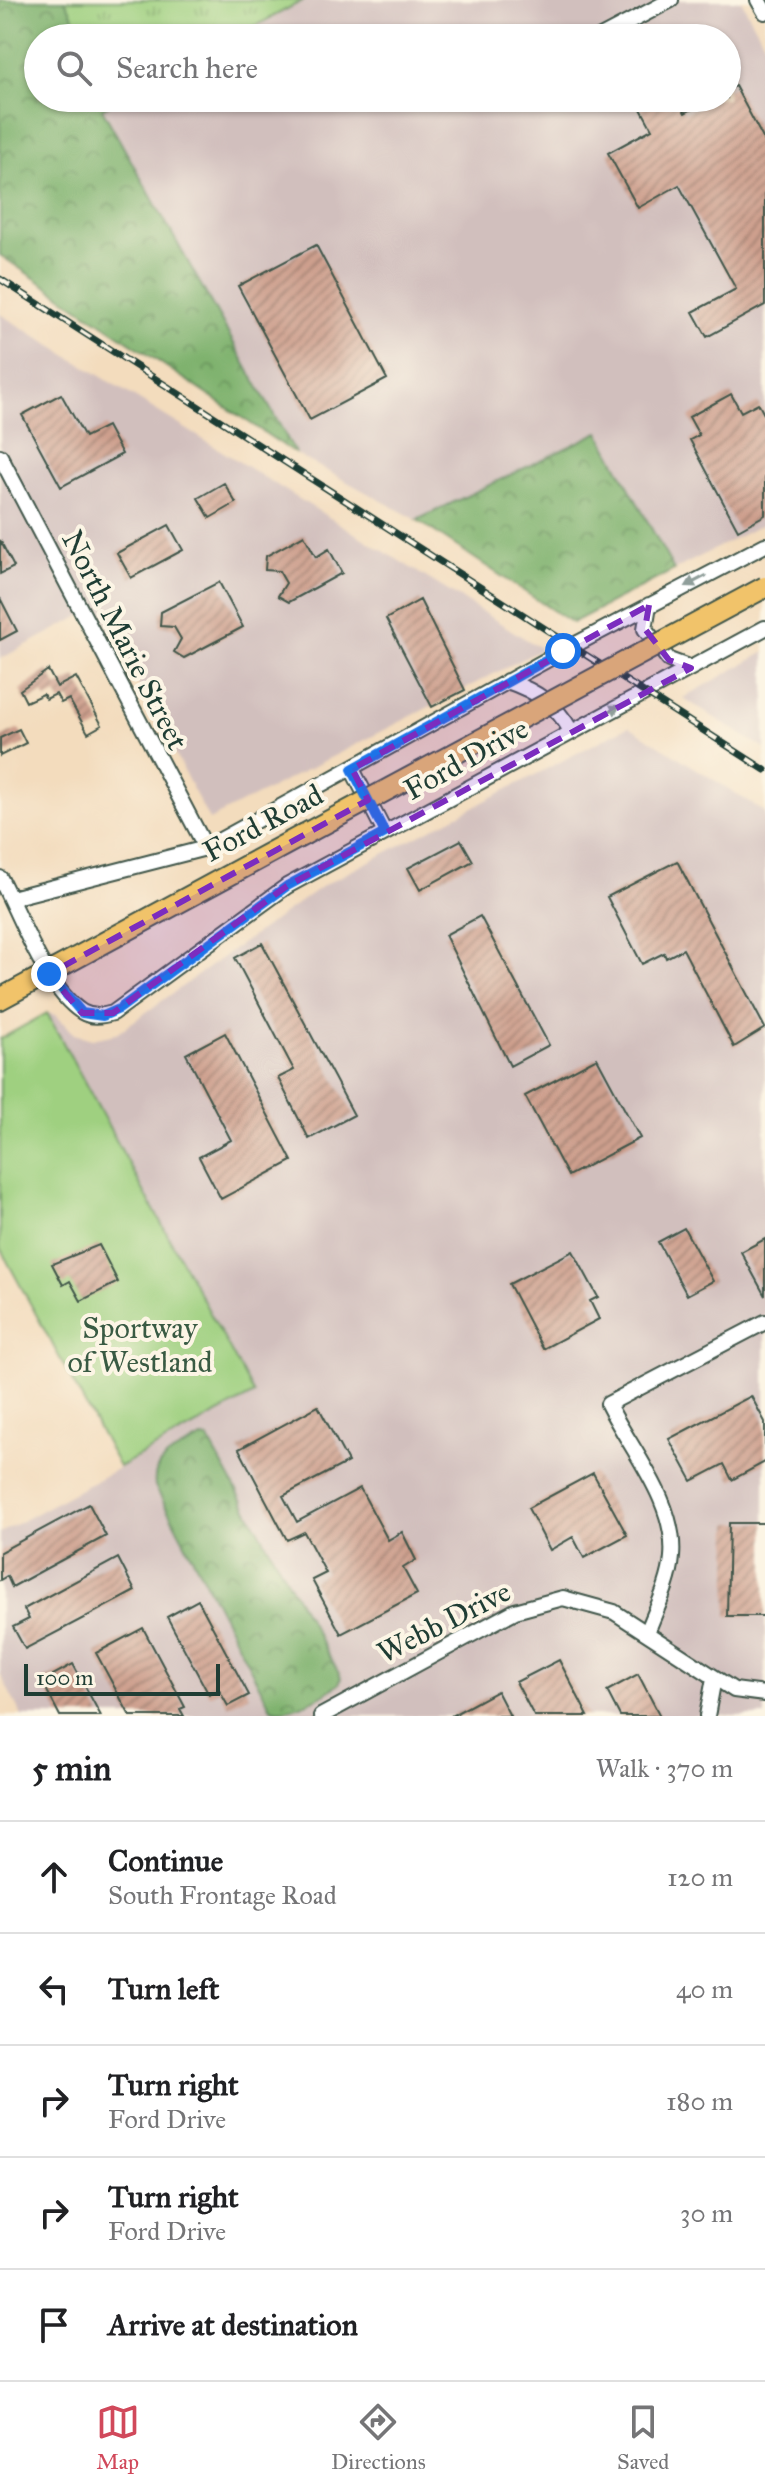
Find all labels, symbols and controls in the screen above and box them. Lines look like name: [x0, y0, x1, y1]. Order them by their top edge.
search box: [24, 24, 741, 112]
icon: search: [52, 46, 96, 90]
text: Search here: [116, 50, 258, 86]
street label: North Marie Street: [54, 524, 196, 756]
one-way arrow: [685, 573, 707, 587]
route start: [545, 633, 581, 669]
one-way arrow: [599, 704, 621, 718]
street label: Ford Drive: [398, 710, 534, 808]
street label: Ford Road: [197, 776, 329, 870]
route end: [31, 956, 67, 992]
park label: Sportway of Westland: [67, 1310, 213, 1380]
street label: Webb Drive: [371, 1573, 517, 1671]
scale bar: [24, 1660, 220, 1696]
text: 100 m: [36, 1664, 93, 1691]
text: 5 min: [32, 1748, 111, 1789]
text: Walk · 370 m: [596, 1752, 733, 1784]
text: Continue: [108, 1843, 223, 1879]
icon: ahead: [32, 1855, 76, 1899]
text: 120 m: [667, 1861, 733, 1893]
text: South Frontage Road: [108, 1879, 337, 1911]
icon: left: [32, 1967, 76, 2011]
text: Turn left: [108, 1971, 219, 2007]
text: 40 m: [676, 1973, 733, 2005]
text: Turn right: [108, 2067, 239, 2103]
icon: right: [32, 2079, 76, 2123]
text: 180 m: [666, 2085, 733, 2117]
text: Ford Drive: [108, 2103, 226, 2135]
text: Turn right: [108, 2179, 239, 2215]
icon: right: [32, 2191, 76, 2235]
text: 30 m: [680, 2197, 733, 2229]
text: Ford Drive: [108, 2215, 226, 2247]
icon: arrive: [32, 2303, 76, 2347]
text: Arrive at destination: [108, 2307, 358, 2343]
tab: Map: [96, 2400, 140, 2475]
tab: Directions: [331, 2400, 426, 2475]
tab: Saved: [617, 2400, 669, 2475]

